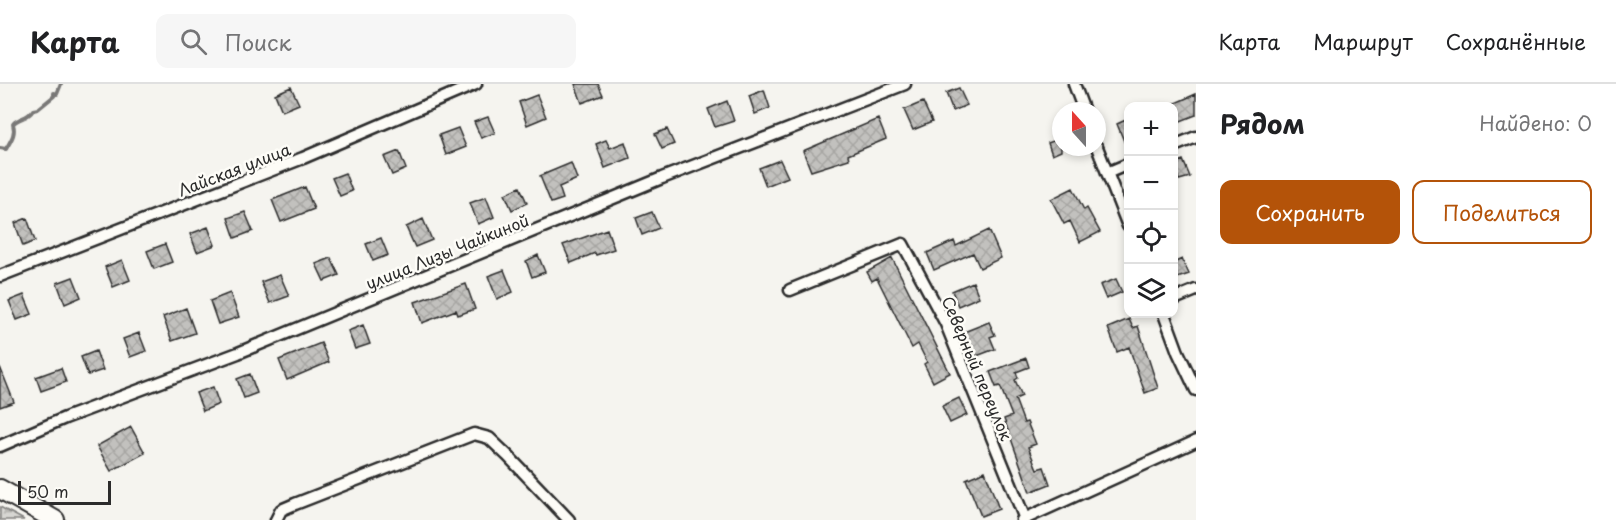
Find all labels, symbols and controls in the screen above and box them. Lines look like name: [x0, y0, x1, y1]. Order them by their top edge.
search box: [156, 14, 576, 68]
text: Карта: [30, 20, 120, 63]
icon: search: [177, 25, 210, 58]
text: Поиск: [225, 25, 292, 58]
text: Карта: [1219, 25, 1280, 57]
text: Маршрут: [1313, 25, 1413, 57]
text: Сохранённые: [1446, 25, 1586, 57]
north arrow: [1052, 102, 1106, 156]
map controls: [1124, 102, 1178, 318]
button: +: [1124, 102, 1178, 156]
text: Рядом: [1220, 104, 1305, 143]
text: Найдено: 0: [1479, 108, 1592, 138]
street label: Лайская улица: [174, 137, 294, 201]
button: −: [1124, 156, 1178, 210]
button: Сохранить: [1220, 180, 1400, 244]
button: Поделиться: [1412, 180, 1592, 244]
street label: улица Лизы Чайкиной: [362, 207, 532, 295]
button: locate: [1124, 210, 1178, 264]
button: layers: [1124, 264, 1178, 318]
street label: Северный переулок: [937, 292, 1019, 444]
scale bar: [18, 478, 111, 506]
text: 50 m: [27, 479, 68, 503]

